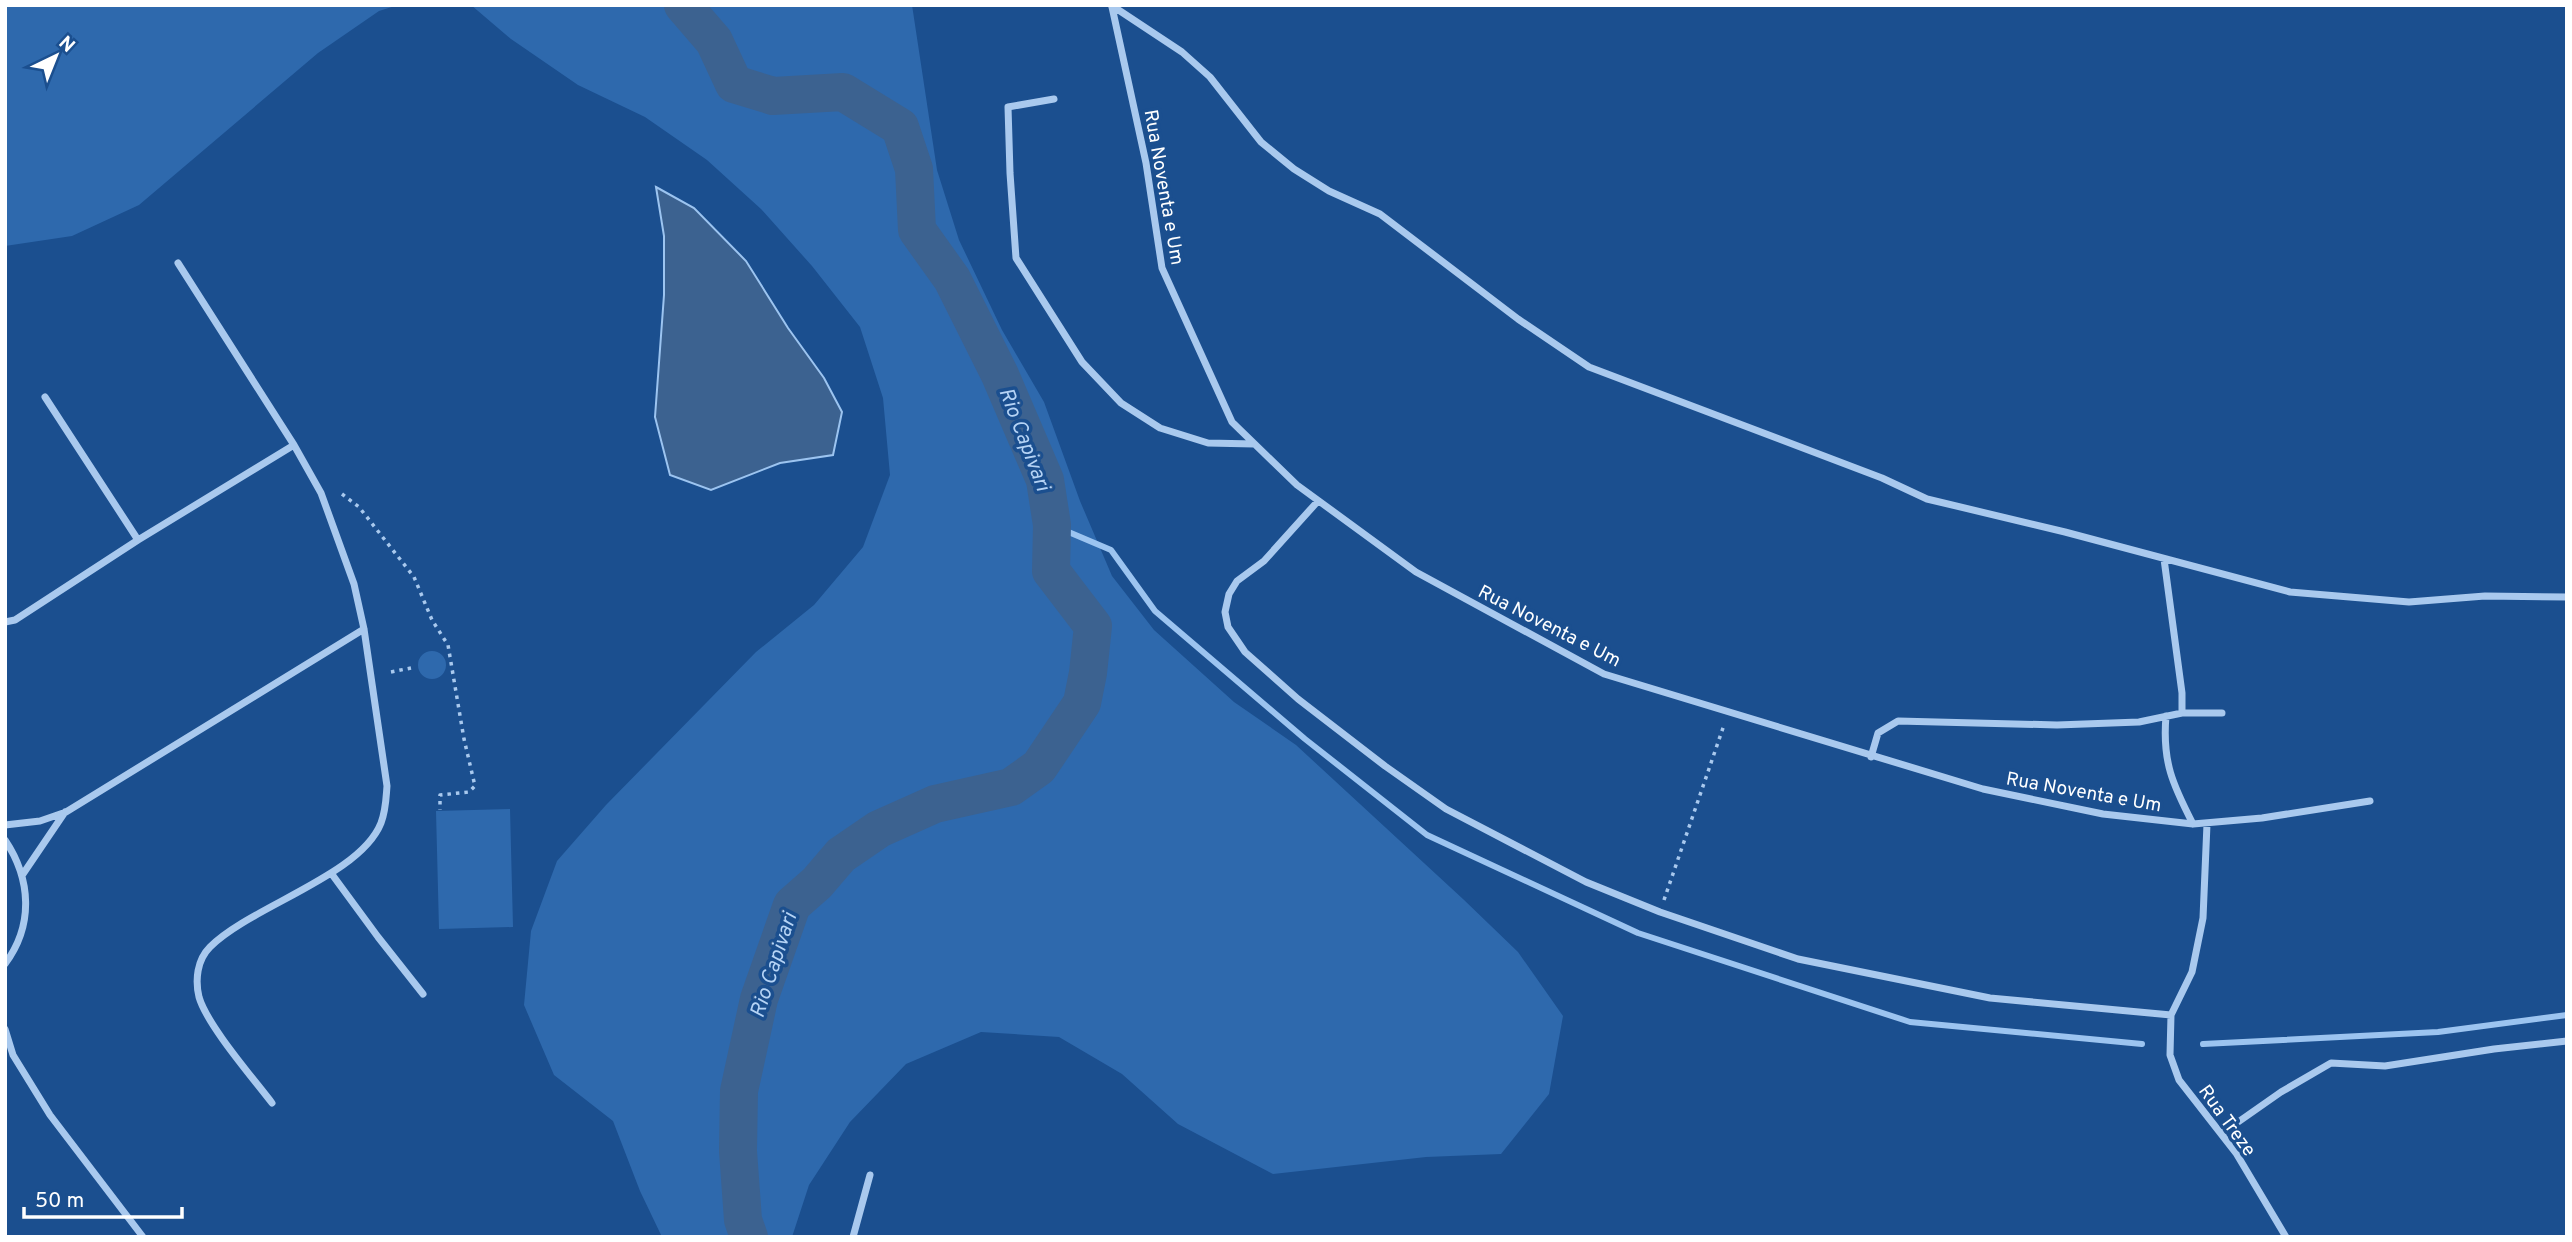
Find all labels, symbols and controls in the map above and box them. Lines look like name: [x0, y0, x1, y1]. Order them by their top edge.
north arrow: [21, 21, 91, 91]
text: N: [53, 32, 79, 58]
street label: Rua Noventa e Um: [1138, 108, 1189, 267]
water label: Rio Capivari: [991, 384, 1056, 497]
street label: Rua Noventa e Um: [1474, 580, 1625, 673]
street label: Rua Noventa e Um: [2004, 767, 2163, 818]
water label: Rio Capivari: [745, 908, 805, 1021]
street label: Rua Treze: [2192, 1081, 2260, 1162]
scale bar: [24, 1176, 182, 1220]
text: 50 m: [35, 1188, 84, 1215]

